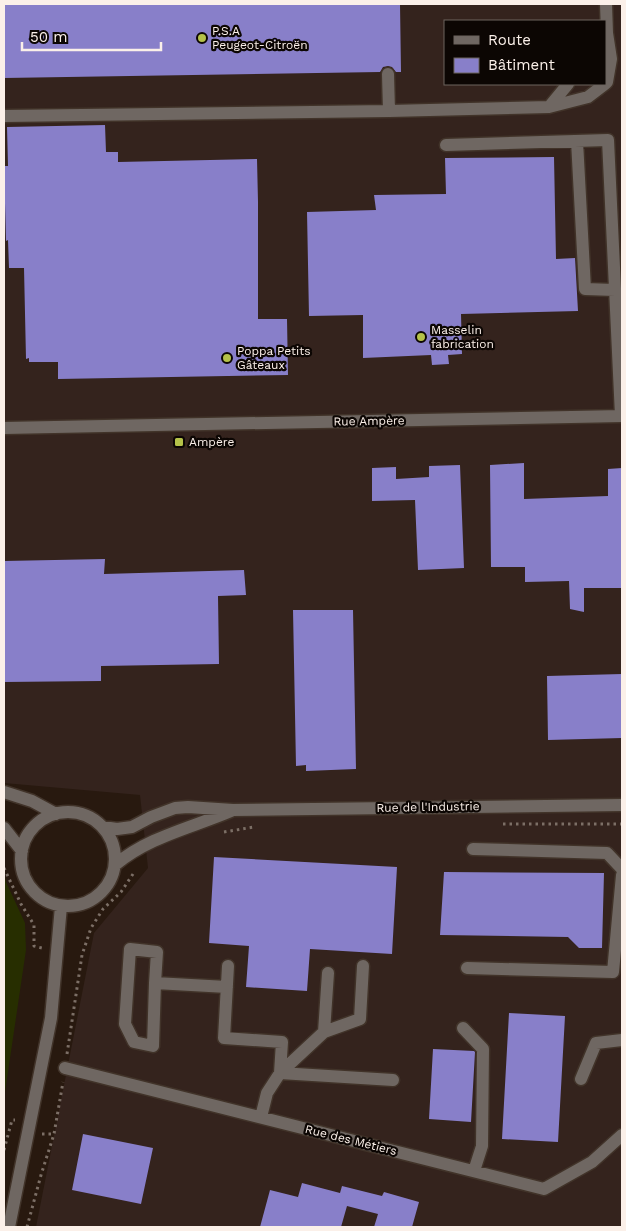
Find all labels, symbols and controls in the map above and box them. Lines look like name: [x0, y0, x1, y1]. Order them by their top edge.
scale bar: [22, 20, 161, 52]
legend: [444, 20, 606, 85]
place label: P.S.A Peugeot-Citroën: [212, 24, 308, 52]
text: 50 m: [30, 28, 67, 46]
text: Route: [488, 31, 531, 49]
marker: P.S.A Peugeot-Citroën: [196, 32, 208, 44]
text: Bâtiment: [488, 56, 555, 74]
place label: Masselin fabrication: [431, 323, 494, 351]
marker: Masselin fabrication: [415, 331, 427, 343]
place label: Poppa Petits Gâteaux: [237, 344, 311, 372]
marker: Poppa Petits Gâteaux: [221, 352, 233, 364]
street label: Rue Ampère: [333, 413, 405, 429]
place label: Ampère: [189, 435, 235, 449]
marker: Ampère: [173, 436, 185, 448]
street label: Rue de l'Industrie: [376, 799, 480, 815]
street label: Rue des Métiers: [304, 1122, 398, 1158]

